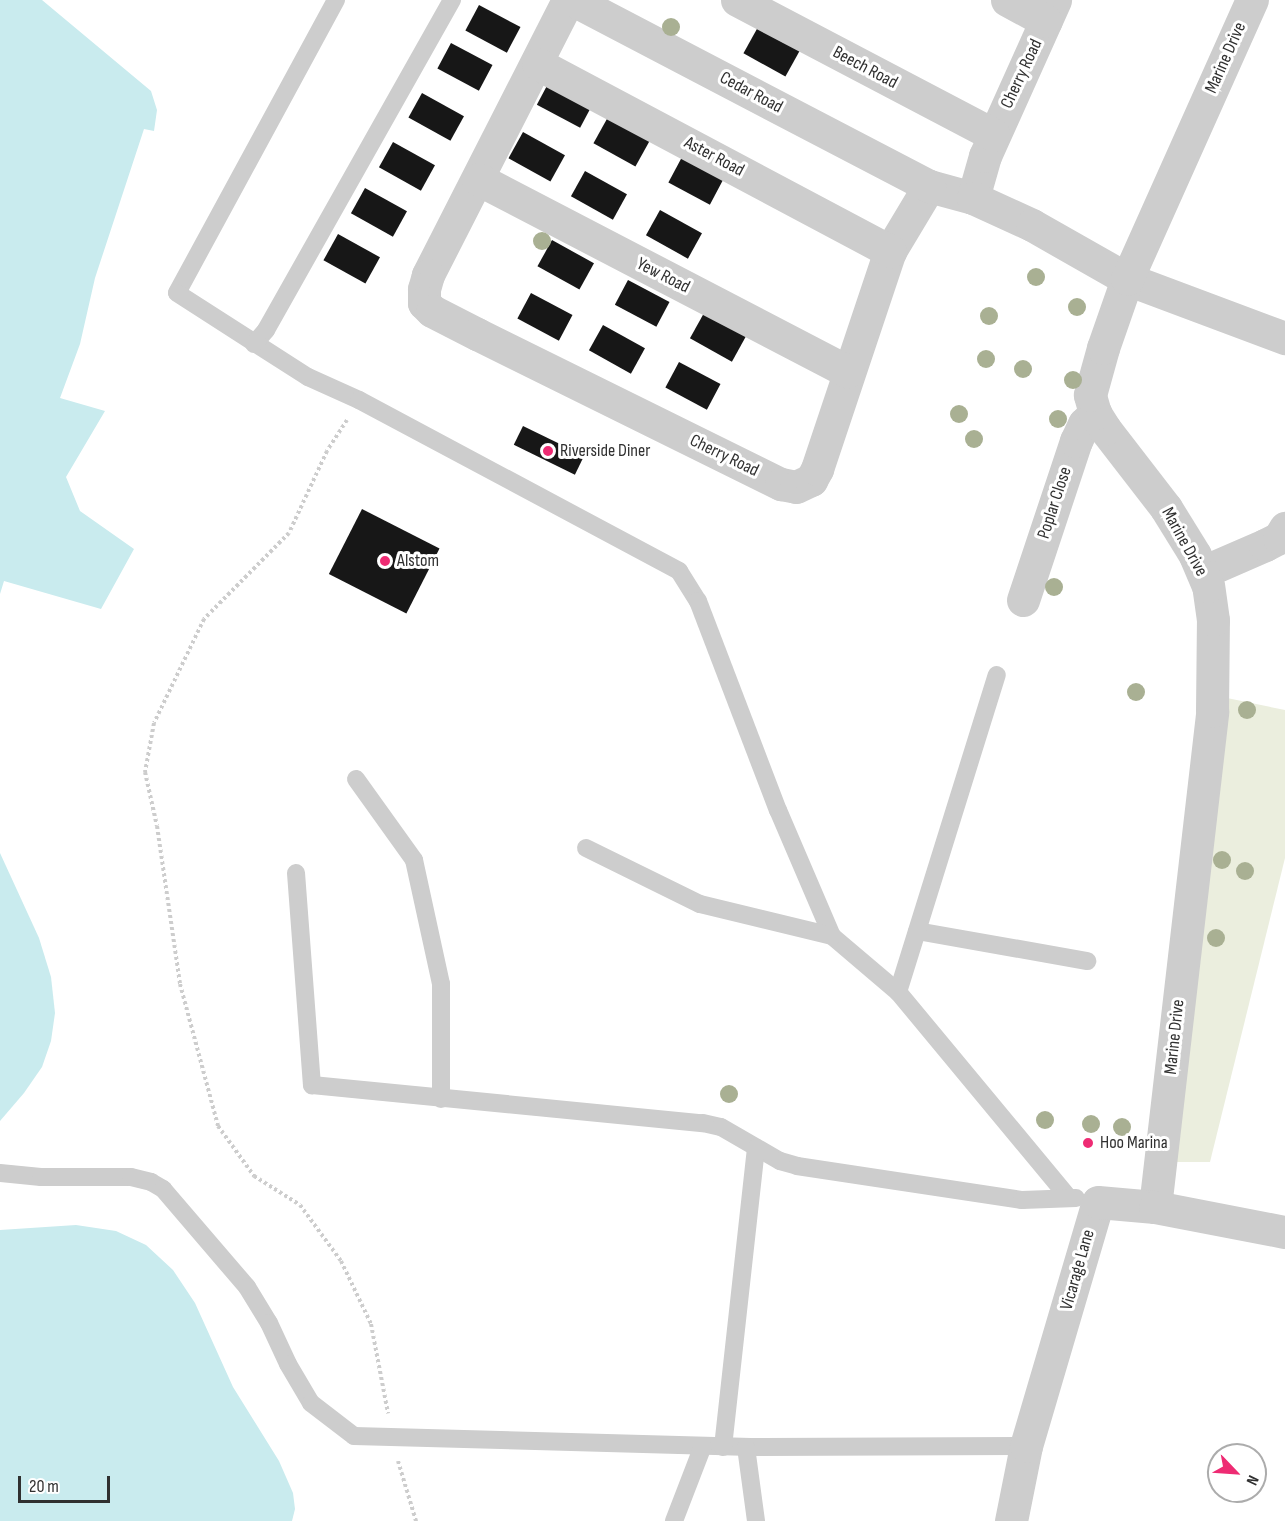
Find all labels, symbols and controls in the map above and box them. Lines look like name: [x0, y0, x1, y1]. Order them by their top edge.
street label: Marine Drive: [1201, 19, 1251, 97]
street label: Cherry Road: [997, 36, 1047, 112]
street label: Beech Road: [829, 42, 901, 94]
street label: Cedar Road: [716, 67, 786, 119]
street label: Aster Road: [680, 132, 748, 182]
street label: Yew Road: [633, 254, 693, 298]
street label: Cherry Road: [686, 430, 762, 482]
place label: Riverside Diner: [560, 440, 650, 462]
marker: Riverside Diner: [541, 444, 555, 458]
street label: Poplar Close: [1033, 464, 1077, 542]
street label: Marine Drive: [1156, 504, 1212, 580]
place label: Alstom: [397, 550, 439, 572]
marker: Alstom: [378, 554, 392, 568]
street label: Marine Drive: [1160, 998, 1190, 1076]
place label: Hoo Marina: [1100, 1132, 1168, 1154]
marker: Hoo Marina: [1081, 1136, 1095, 1150]
street label: Vicarage Lane: [1056, 1227, 1100, 1313]
north arrow: [1207, 1443, 1267, 1503]
scale bar: [21, 1464, 112, 1502]
text: N: [1242, 1472, 1262, 1488]
text: 20 m: [29, 1476, 59, 1497]

